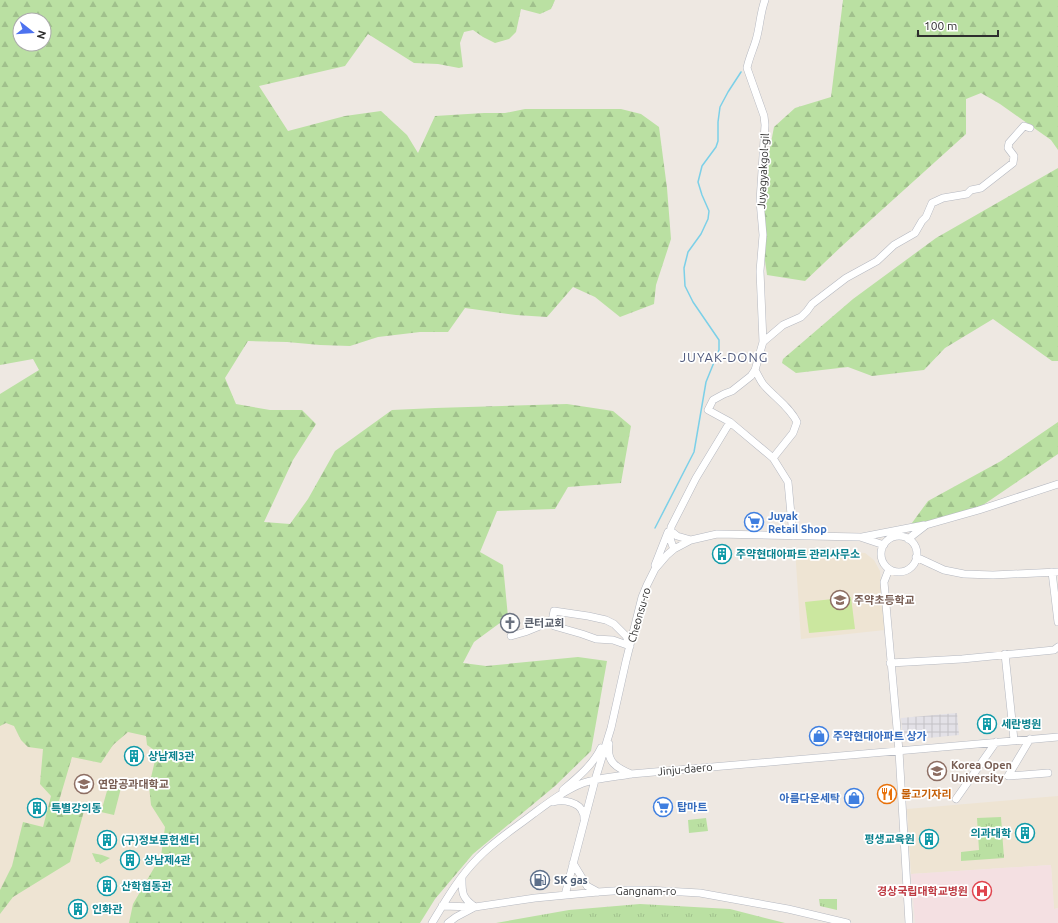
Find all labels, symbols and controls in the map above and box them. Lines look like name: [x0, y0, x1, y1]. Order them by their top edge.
north arrow: [12, 12, 52, 52]
scale bar: [918, 12, 998, 38]
text: 100 m: [924, 19, 957, 32]
text: N: [35, 29, 49, 41]
street label: Juyagyakgol-gil: [755, 133, 771, 209]
district label: JUYAK-DONG: [680, 350, 768, 364]
place label: Juyak Retail Shop: [768, 510, 827, 535]
supermarket icon: Juyak Retail Shop: [743, 511, 765, 533]
building icon: 주약현대아파트 관리사무소: [711, 543, 733, 565]
place label: 주약현대아파트 관리사무소: [736, 548, 860, 560]
street label: Cheonsu-ro: [625, 586, 653, 644]
school or university icon: 주약초등학교: [829, 589, 851, 611]
place label: 주약초등학교: [854, 594, 915, 606]
church icon: 큰터교회: [499, 612, 521, 634]
place label: 큰터교회: [524, 617, 564, 629]
building icon: 세란병원: [976, 713, 998, 735]
place label: 세란병원: [1001, 718, 1041, 730]
shop icon: 주약현대아파트 상가: [808, 725, 830, 747]
place label: 주약현대아파트 상가: [833, 730, 927, 742]
building icon: 상남제3관: [123, 745, 145, 767]
place label: 상남제3관: [148, 750, 195, 762]
place label: Korea Open University: [951, 759, 1012, 784]
school or university icon: Korea Open University: [926, 760, 948, 782]
street label: Jinju-daero: [657, 761, 713, 777]
school or university icon: 연암공과대학교: [73, 773, 95, 795]
place label: 연암공과대학교: [98, 778, 169, 790]
restaurant icon: 물고기자리: [876, 783, 898, 805]
shop icon: 아름다운세탁: [843, 787, 865, 809]
place label: 물고기자리: [901, 788, 952, 800]
place label: 아름다운세탁: [779, 792, 840, 804]
supermarket icon: 탑마트: [652, 796, 674, 818]
building icon: 특별강의동: [26, 797, 48, 819]
place label: 탑마트: [677, 801, 707, 813]
place label: 특별강의동: [51, 802, 102, 814]
building icon: 의과대학: [1014, 822, 1036, 844]
place label: 의과대학: [971, 827, 1011, 839]
building icon: 평생교육원: [918, 828, 940, 850]
building icon: (구)정보문헌센터: [96, 829, 118, 851]
place label: 평생교육원: [864, 833, 915, 845]
place label: (구)정보문헌센터: [121, 834, 199, 847]
building icon: 상남제4관: [119, 849, 141, 871]
place label: 상남제4관: [144, 854, 191, 866]
fuel station icon: SK gas: [529, 869, 551, 891]
place label: SK gas: [554, 874, 588, 886]
building icon: 산학협동관: [96, 875, 118, 897]
place label: 산학협동관: [121, 880, 172, 892]
hospital icon: 경상국립대학교병원: [971, 880, 993, 902]
street label: Gangnam-ro: [616, 885, 676, 897]
place label: 경상국립대학교병원: [877, 885, 968, 897]
building icon: 인화관: [67, 898, 89, 920]
place label: 인화관: [92, 903, 122, 915]

